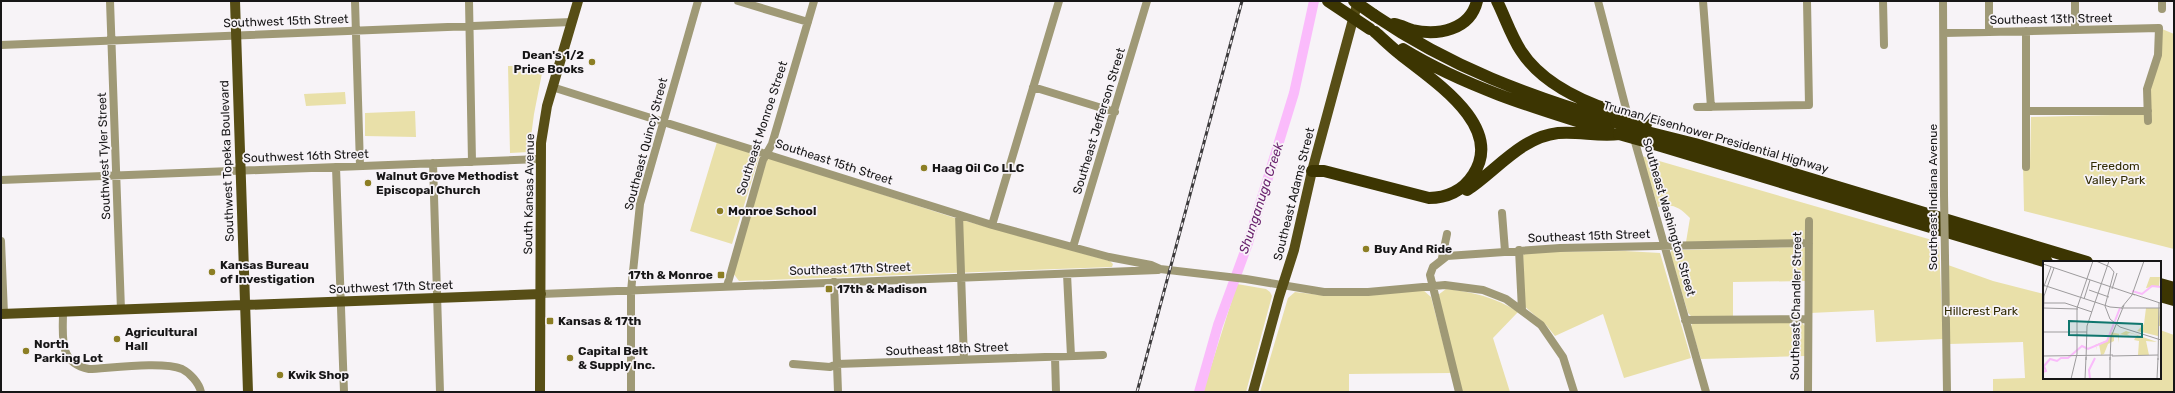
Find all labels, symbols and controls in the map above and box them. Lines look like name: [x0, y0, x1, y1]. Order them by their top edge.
street label: Southeast 13th Street: [1990, 11, 2113, 27]
street label: Southwest 15th Street: [223, 12, 349, 30]
street label: Southeast Jefferson Street: [1070, 46, 1128, 196]
place label: Dean's 1/2 Price Books: [514, 48, 584, 76]
marker: Dean's 1/2 Price Books: [587, 57, 597, 67]
street label: Southeast Monroe Street: [734, 59, 790, 197]
street label: Southeast Quincy Street: [622, 76, 671, 212]
street label: Southwest Topeka Boulevard: [217, 80, 237, 242]
street label: Southwest Tyler Street: [95, 92, 113, 220]
street label: Truman/Eisenhower Presidential Highway: [1602, 98, 1831, 176]
street label: Southeast Indiana Avenue: [1926, 124, 1940, 270]
street label: Southeast Adams Street: [1271, 126, 1317, 262]
street label: South Kansas Avenue: [521, 133, 537, 255]
street label: Southeast 15th Street: [774, 136, 895, 188]
street label: Southeast Washington Street: [1640, 136, 1698, 298]
water label: Shunganuga Creek: [1236, 140, 1287, 256]
street label: Southwest 16th Street: [243, 147, 369, 165]
park label: Freedom Valley Park: [2085, 159, 2146, 187]
place label: Haag Oil Co LLC: [932, 161, 1025, 175]
marker: Haag Oil Co LLC: [919, 163, 929, 173]
place label: Walnut Grove Methodist Episcopal Church: [376, 169, 519, 197]
marker: Walnut Grove Methodist Episcopal Church: [363, 178, 373, 188]
place label: Monroe School: [728, 204, 816, 218]
marker: Monroe School: [715, 206, 725, 216]
street label: Southeast 15th Street: [1528, 227, 1651, 245]
street label: Southeast Chandler Street: [1788, 231, 1804, 380]
place label: Buy And Ride: [1374, 242, 1452, 256]
marker: Buy And Ride: [1361, 244, 1371, 254]
place label: Kansas Bureau of Investigation: [220, 258, 315, 286]
street label: Southeast 17th Street: [789, 260, 911, 278]
inset map: [2043, 261, 2161, 379]
marker: Kansas Bureau of Investigation: [207, 267, 217, 277]
place label: 17th & Monroe: [628, 268, 713, 282]
marker: 17th & Monroe: [716, 270, 726, 280]
street label: Southwest 17th Street: [329, 278, 454, 296]
place label: 17th & Madison: [837, 282, 927, 296]
marker: 17th & Madison: [824, 284, 834, 294]
park label: Hillcrest Park: [1944, 304, 2019, 318]
place label: Kansas & 17th: [558, 314, 641, 328]
marker: Kansas & 17th: [545, 316, 555, 326]
place label: Agricultural Hall: [125, 325, 197, 353]
marker: Agricultural Hall: [112, 334, 122, 344]
place label: North Parking Lot: [34, 337, 103, 365]
street label: Southeast 18th Street: [885, 340, 1009, 358]
place label: Capital Belt & Supply Inc.: [578, 344, 655, 372]
marker: North Parking Lot: [21, 346, 31, 356]
marker: Capital Belt & Supply Inc.: [565, 353, 575, 363]
place label: Kwik Shop: [288, 368, 350, 382]
marker: Kwik Shop: [275, 370, 285, 380]

